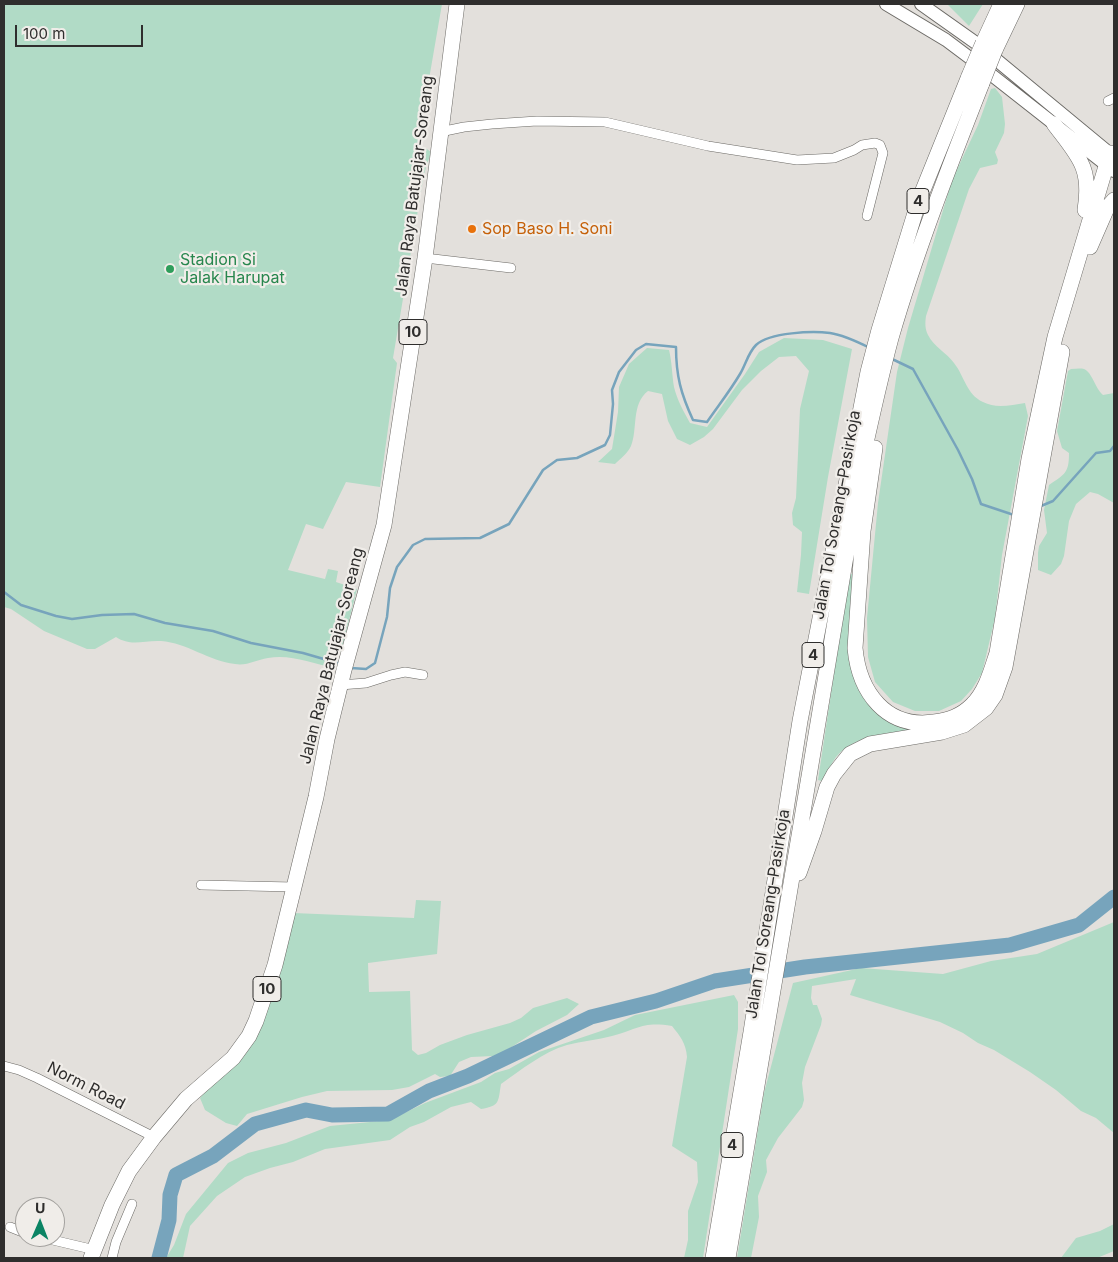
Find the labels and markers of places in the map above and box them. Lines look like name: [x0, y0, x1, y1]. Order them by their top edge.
place label: Sop Baso H. Soni: [482, 219, 612, 239]
marker: Sop Baso H. Soni: [466, 223, 478, 235]
place label: Stadion Si Jalak Harupat: [180, 250, 285, 288]
marker: Stadion Si Jalak Harupat: [164, 263, 176, 275]

